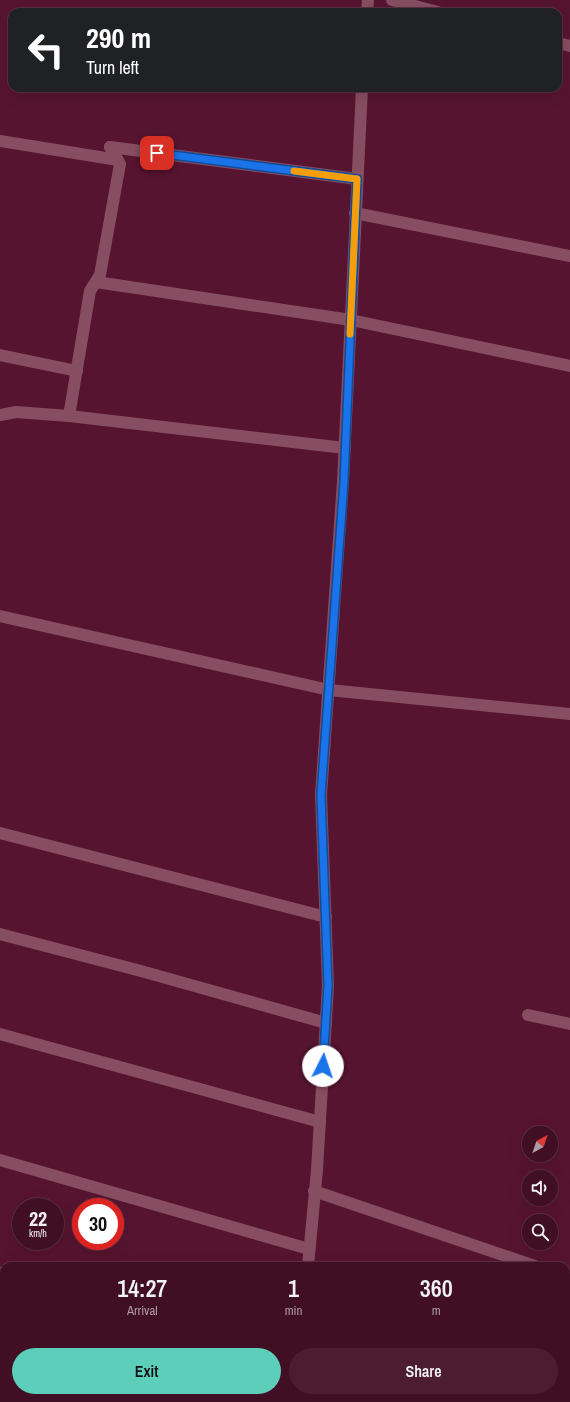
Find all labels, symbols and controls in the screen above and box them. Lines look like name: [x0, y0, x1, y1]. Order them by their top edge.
text: 290 m: [86, 19, 151, 57]
icon: left: [20, 24, 72, 76]
text: Turn left: [86, 55, 139, 80]
pin: [140, 136, 174, 170]
icon: arrive: [146, 142, 168, 164]
position arrow: [302, 1045, 344, 1087]
north arrow: [522, 1126, 558, 1162]
map controls: [522, 1126, 558, 1250]
button: sound: [522, 1170, 558, 1206]
speed limit sign: 30: [72, 1198, 124, 1250]
text: 22: [29, 1205, 47, 1232]
button: search: [522, 1214, 558, 1250]
text: km/h: [29, 1227, 47, 1240]
text: 14:27: [117, 1272, 167, 1304]
text: 1: [288, 1272, 299, 1304]
text: 360: [420, 1272, 453, 1304]
text: Arrival: [127, 1302, 158, 1319]
text: min: [285, 1302, 302, 1319]
text: m: [432, 1302, 441, 1319]
button: Exit: [12, 1348, 281, 1394]
button: Share: [289, 1348, 558, 1394]

